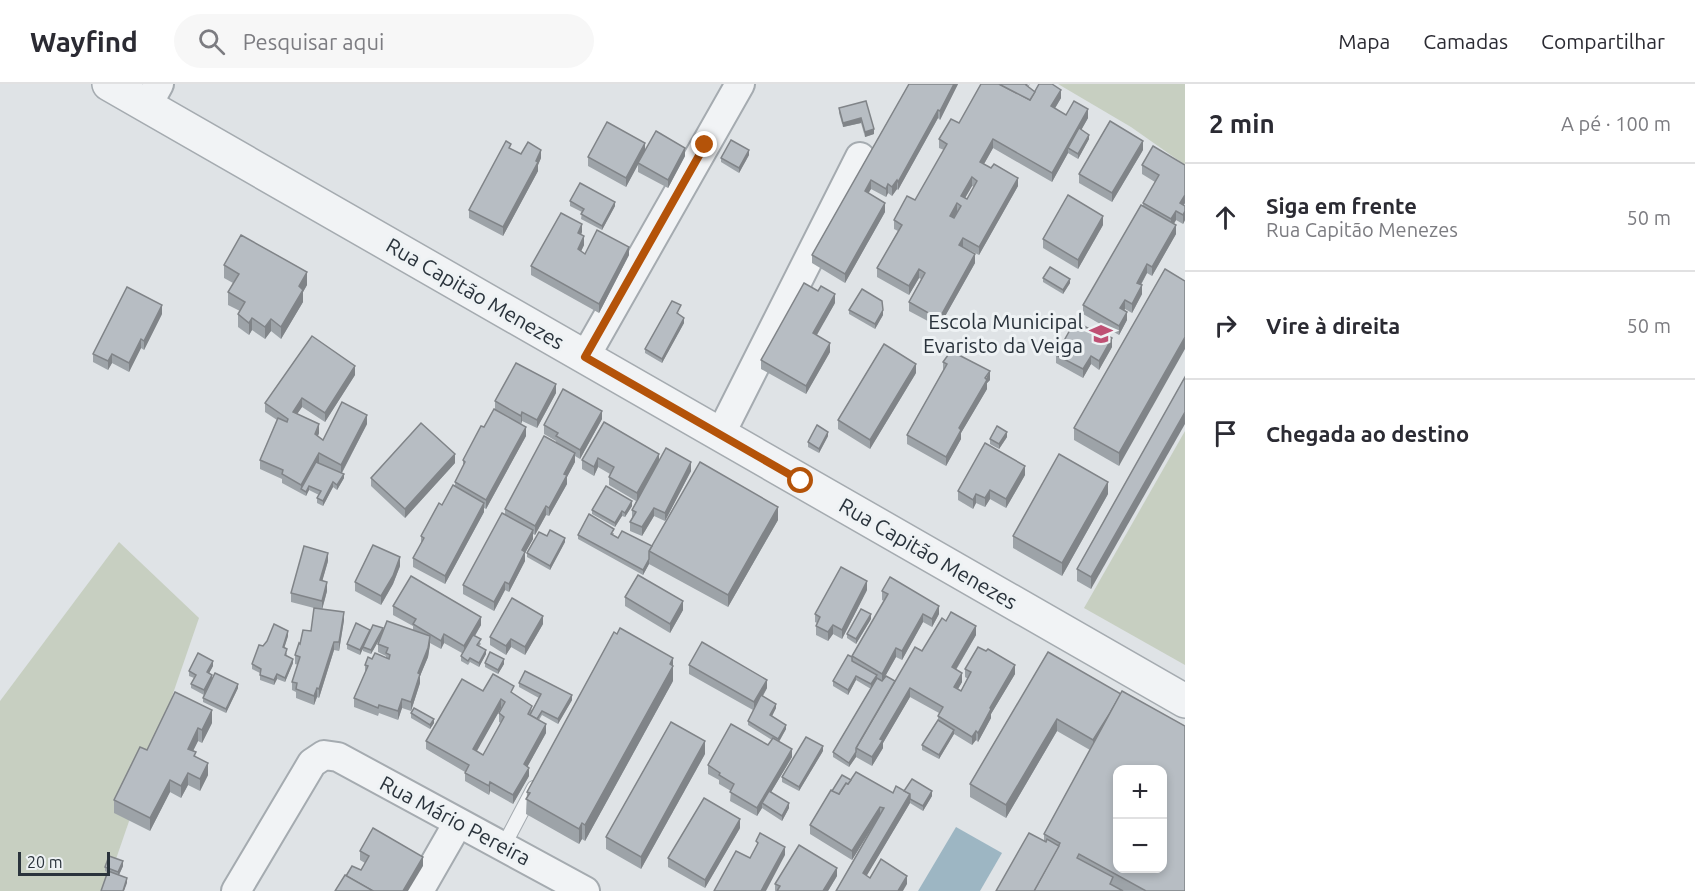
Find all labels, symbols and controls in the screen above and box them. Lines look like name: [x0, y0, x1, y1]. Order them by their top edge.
search box: [174, 14, 594, 68]
icon: search: [195, 25, 228, 58]
text: Wayfind: [30, 26, 138, 57]
text: Pesquisar aqui: [243, 29, 384, 54]
text: Mapa: [1338, 29, 1390, 53]
text: Camadas: [1423, 29, 1508, 53]
text: Compartilhar: [1541, 29, 1665, 53]
text: 2 min: [1209, 109, 1275, 138]
text: A pé · 100 m: [1561, 112, 1671, 135]
route end: [691, 131, 717, 157]
text: Siga em frente: [1266, 193, 1417, 218]
icon: ahead: [1209, 201, 1242, 234]
text: 50 m: [1627, 206, 1671, 229]
text: Rua Capitão Menezes: [1266, 218, 1458, 241]
street label: Rua Capitão Menezes: [382, 232, 569, 354]
place label: Escola Municipal Evaristo da Veiga: [923, 309, 1083, 357]
icon: right: [1209, 309, 1242, 342]
text: Vire à direita: [1266, 313, 1400, 338]
text: 50 m: [1627, 314, 1671, 337]
school or university icon: Escola Municipal Evaristo da Veiga: [1088, 321, 1114, 347]
icon: arrive: [1209, 417, 1242, 450]
text: Chegada ao destino: [1266, 421, 1469, 446]
route start: [787, 467, 813, 493]
street label: Rua Capitão Menezes: [835, 492, 1022, 614]
map controls: [1113, 765, 1167, 873]
button: +: [1113, 765, 1167, 819]
street label: Rua Mário Pereira: [376, 770, 535, 870]
button: −: [1113, 819, 1167, 873]
scale bar: [18, 849, 110, 876]
text: 20 m: [27, 853, 63, 871]

